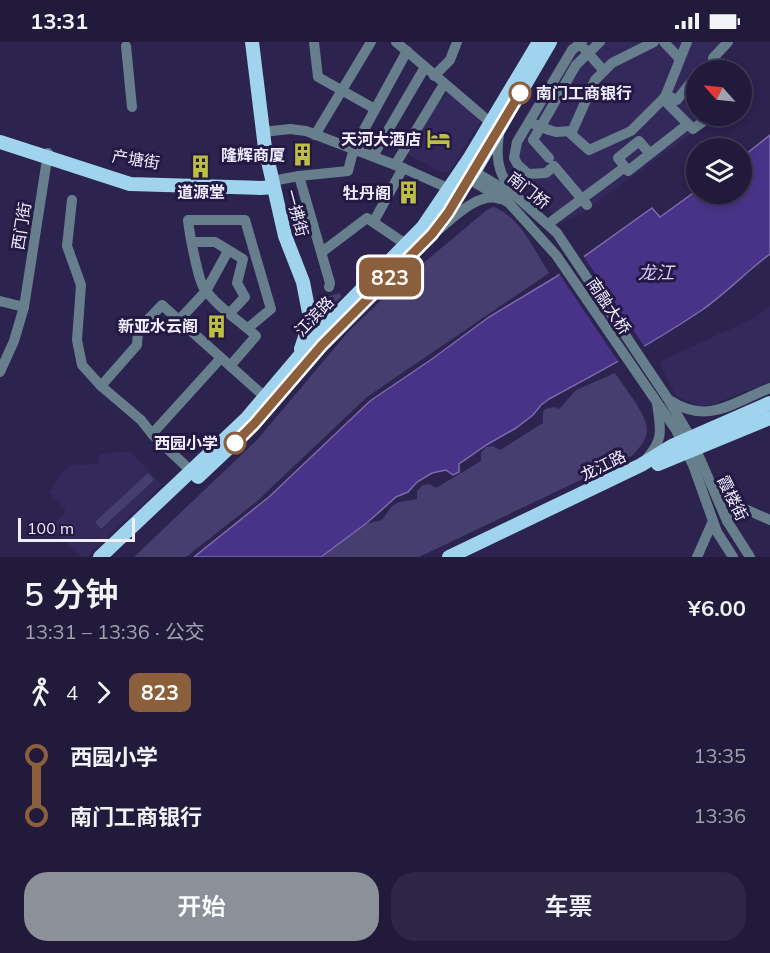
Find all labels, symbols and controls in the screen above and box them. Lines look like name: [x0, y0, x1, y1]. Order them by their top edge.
text: 13:31: [30, 7, 88, 35]
north arrow: [686, 60, 752, 126]
map controls: [686, 60, 752, 204]
marker: 南门工商银行: [509, 82, 531, 104]
place label: 南门工商银行: [536, 83, 632, 103]
hotel icon: 天河大酒店: [426, 126, 452, 152]
place label: 天河大酒店: [341, 129, 421, 149]
button: layers: [686, 138, 752, 204]
building icon: 隆辉商厦: [290, 142, 316, 168]
street label: 产塘街: [111, 145, 161, 173]
place label: 隆辉商厦: [221, 145, 285, 165]
building icon: 道源堂: [188, 154, 214, 180]
street label: 南门桥: [504, 167, 554, 213]
building icon: 牡丹阁: [396, 180, 422, 206]
place label: 道源堂: [177, 182, 225, 202]
place label: 牡丹阁: [343, 183, 391, 203]
street label: 一拂街: [281, 187, 313, 239]
street label: 西门街: [7, 201, 35, 251]
line badge: 823: [356, 258, 424, 296]
water label: 龙江: [638, 261, 676, 284]
text: 823: [371, 264, 409, 290]
street label: 南融大桥: [583, 274, 635, 338]
street label: 江滨路: [290, 292, 338, 340]
building icon: 新亚水云阁: [203, 313, 229, 339]
place label: 新亚水云阁: [118, 316, 198, 336]
marker: 西园小学: [224, 432, 246, 454]
place label: 西园小学: [154, 433, 218, 453]
street label: 龙江路: [577, 445, 629, 485]
street label: 霞楼街: [713, 472, 753, 524]
scale bar: [18, 515, 135, 543]
text: 100 m: [27, 518, 74, 538]
text: 5 分钟: [24, 573, 119, 614]
text: ¥6.00: [688, 594, 746, 622]
text: 13:31 – 13:36 · 公交: [24, 619, 205, 644]
icon: walk: [24, 676, 57, 709]
icon: forward: [87, 676, 120, 709]
text: 823: [141, 679, 179, 705]
text: 4: [66, 680, 78, 705]
text: 西园小学: [70, 743, 158, 771]
text: 13:35: [693, 743, 746, 768]
text: 南门工商银行: [70, 803, 202, 831]
text: 13:36: [693, 803, 746, 828]
button: 开始: [24, 872, 379, 941]
button: 车票: [391, 872, 746, 941]

